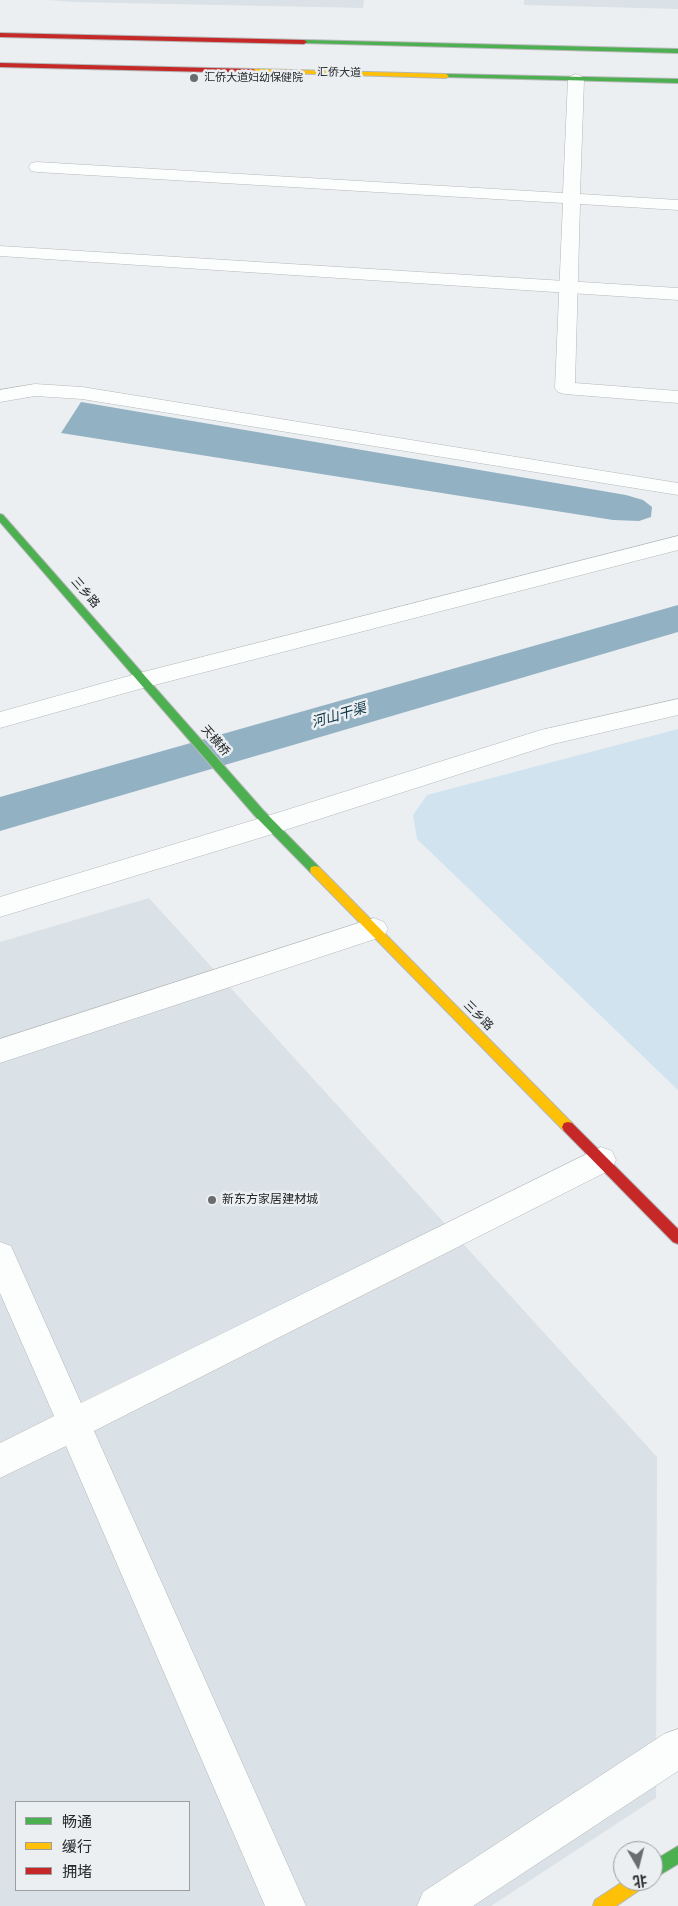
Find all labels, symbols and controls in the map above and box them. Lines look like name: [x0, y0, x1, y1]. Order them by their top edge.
street label: 汇侨大道: [317, 66, 361, 80]
place label: 汇侨大道妇幼保健院: [204, 71, 303, 85]
marker: 汇侨大道妇幼保健院: [188, 72, 200, 84]
street label: 三乡路: [68, 575, 102, 611]
water label: 河山干渠: [310, 700, 368, 732]
street label: 天横桥: [198, 723, 232, 759]
street label: 三乡路: [460, 998, 496, 1034]
place label: 新东方家居建材城: [222, 1193, 318, 1207]
marker: 新东方家居建材城: [206, 1194, 218, 1206]
legend: [15, 1801, 190, 1891]
text: 畅通: [62, 1813, 92, 1831]
text: 缓行: [62, 1838, 92, 1856]
north arrow: [613, 1841, 663, 1891]
text: 拥堵: [62, 1863, 92, 1881]
text: 北: [632, 1871, 648, 1890]

